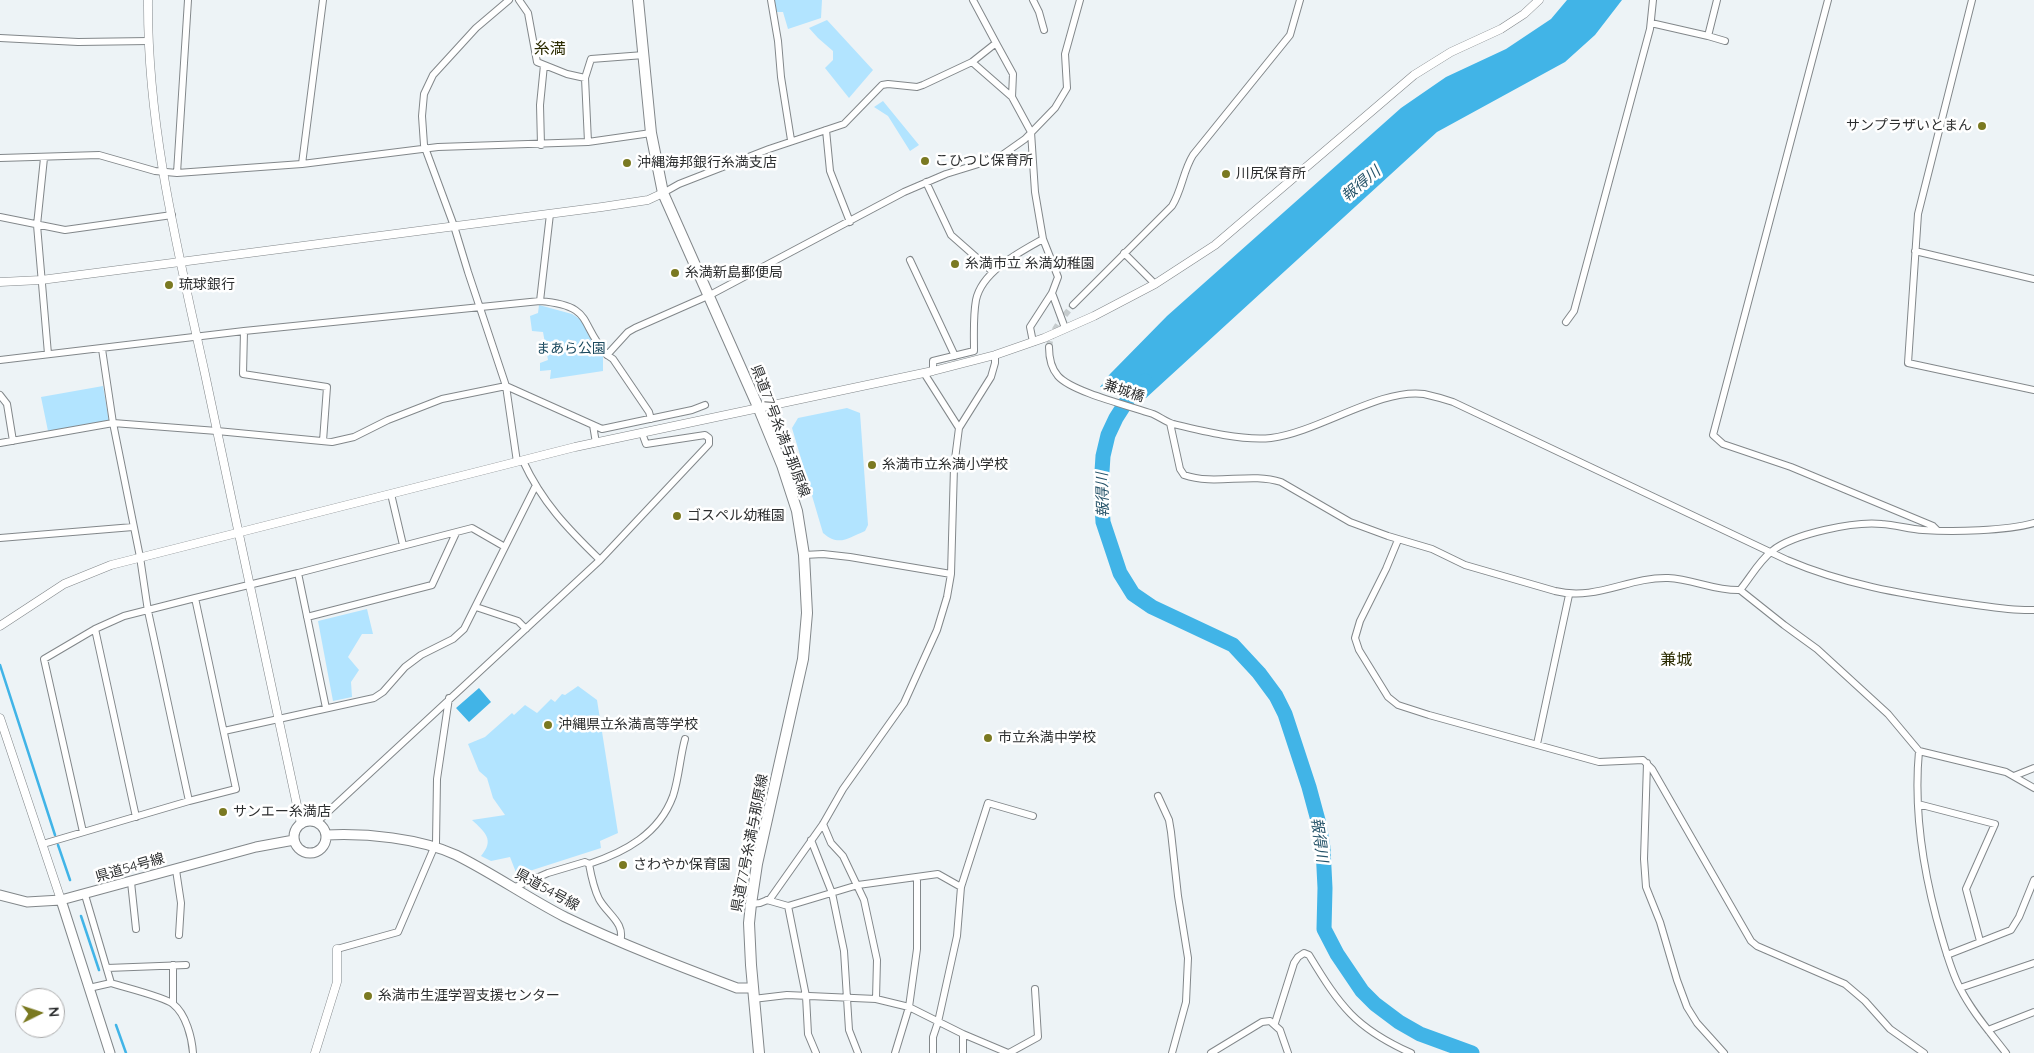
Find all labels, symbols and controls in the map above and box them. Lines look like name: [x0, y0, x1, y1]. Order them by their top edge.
district label: 糸満: [534, 39, 566, 59]
place label: サンプラザいとまん: [1846, 118, 1972, 134]
marker: サンプラザいとまん: [1976, 120, 1988, 132]
place label: こひつじ保育所: [935, 153, 1033, 169]
place label: 沖縄海邦銀行糸満支店: [637, 155, 777, 171]
marker: こひつじ保育所: [919, 155, 931, 167]
marker: 沖縄海邦銀行糸満支店: [621, 157, 633, 169]
water label: 報得川: [1338, 163, 1384, 205]
place label: 川尻保育所: [1236, 166, 1306, 182]
marker: 川尻保育所: [1220, 168, 1232, 180]
place label: 糸満市立 糸満幼稚園: [965, 256, 1095, 272]
marker: 糸満市立 糸満幼稚園: [949, 258, 961, 270]
place label: 糸満新島郵便局: [685, 265, 783, 281]
marker: 糸満新島郵便局: [669, 267, 681, 279]
place label: 琉球銀行: [179, 277, 235, 293]
marker: 琉球銀行: [163, 279, 175, 291]
park label: まあら公園: [536, 341, 606, 357]
street label: 県道77号糸満与那原線: [747, 362, 813, 500]
street label: 兼城橋: [1101, 376, 1147, 406]
place label: 糸満市立糸満小学校: [882, 457, 1008, 473]
marker: 糸満市立糸満小学校: [866, 459, 878, 471]
water label: 報得川: [1094, 472, 1112, 518]
place label: ゴスペル幼稚園: [687, 508, 785, 524]
marker: ゴスペル幼稚園: [671, 510, 683, 522]
district label: 兼城: [1660, 650, 1692, 670]
place label: 沖縄県立糸満高等学校: [558, 717, 698, 733]
marker: 沖縄県立糸満高等学校: [542, 719, 554, 731]
place label: 市立糸満中学校: [998, 730, 1096, 746]
marker: 市立糸満中学校: [982, 732, 994, 744]
street label: 県道77号糸満与那原線: [728, 773, 772, 913]
place label: サンエー糸満店: [233, 804, 331, 820]
marker: サンエー糸満店: [217, 806, 229, 818]
water label: 報得川: [1307, 816, 1331, 864]
street label: 県道54号線: [94, 850, 166, 886]
place label: さわやか保育園: [633, 857, 731, 873]
marker: さわやか保育園: [617, 859, 629, 871]
street label: 県道54号線: [512, 865, 582, 915]
north arrow: [15, 988, 65, 1038]
place label: 糸満市生涯学習支援センター: [378, 988, 560, 1004]
marker: 糸満市生涯学習支援センター: [362, 990, 374, 1002]
text: N: [45, 1006, 63, 1018]

